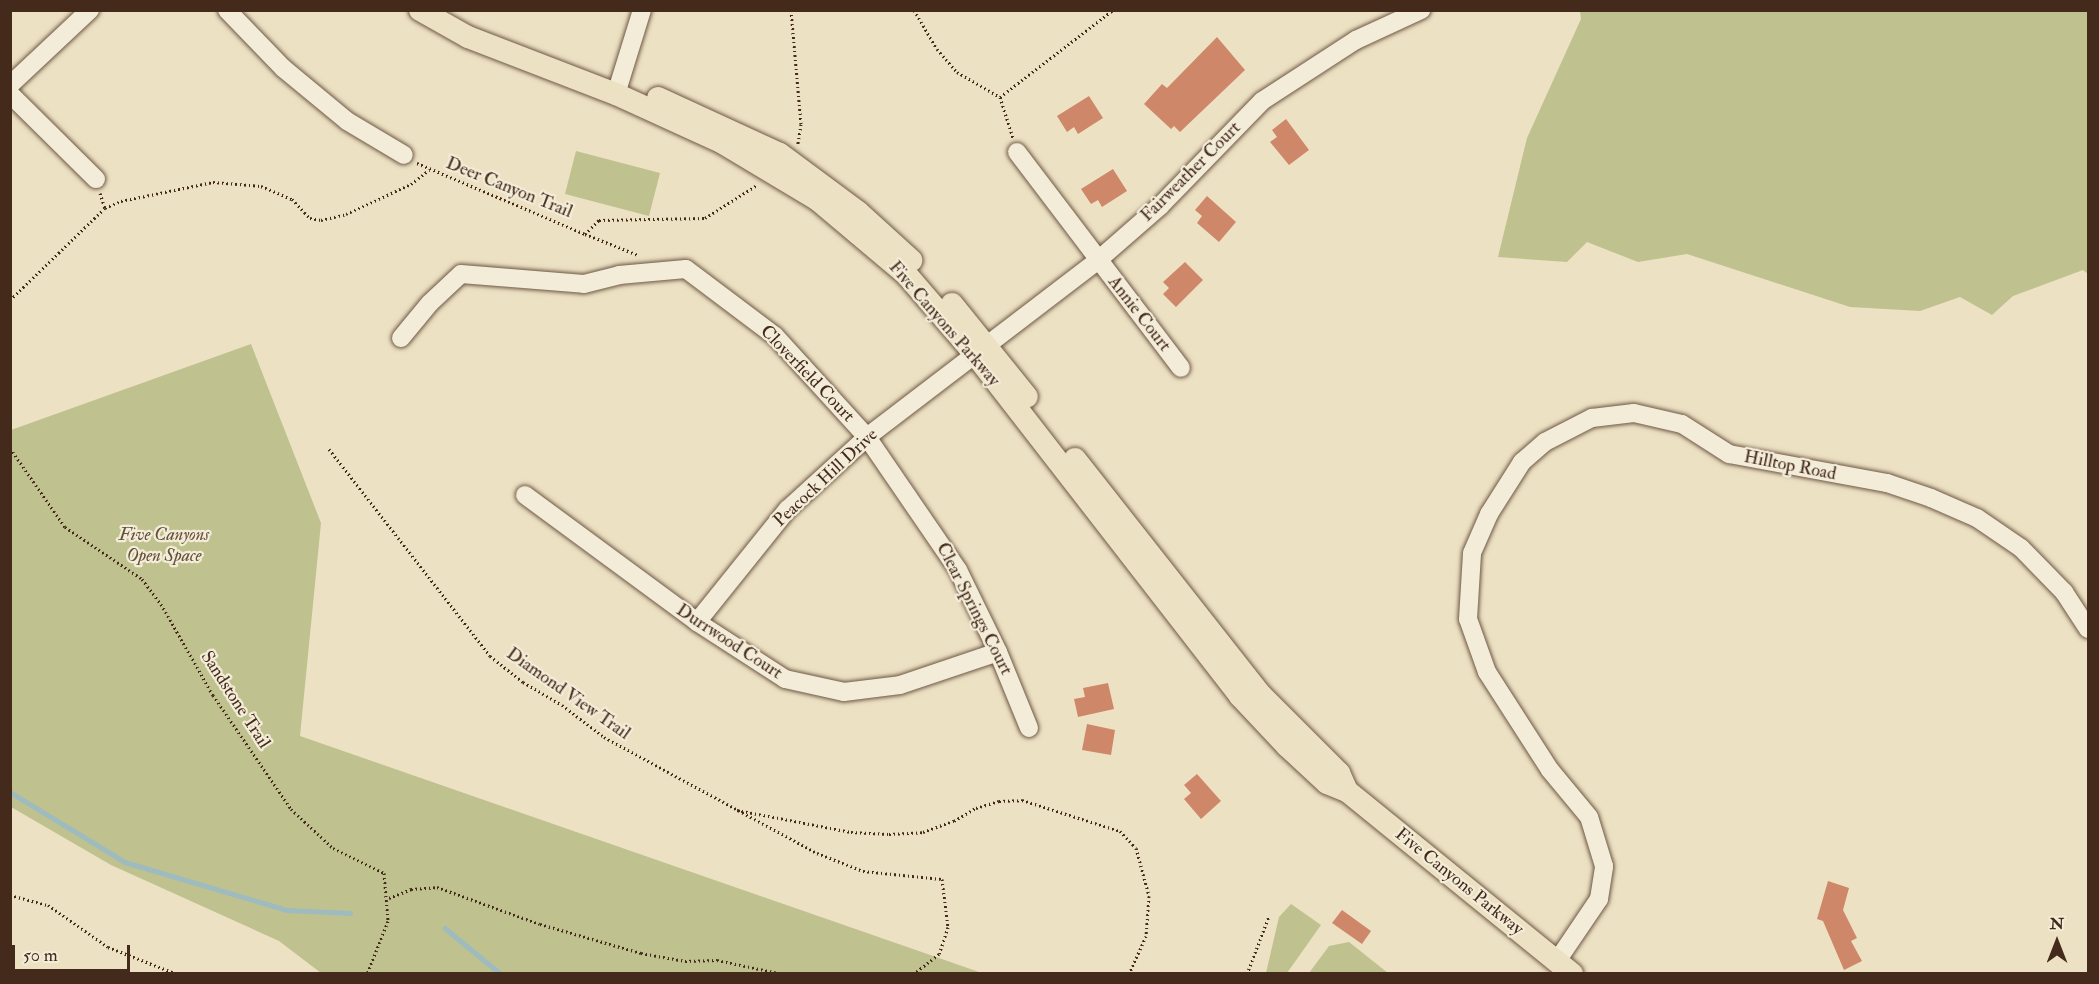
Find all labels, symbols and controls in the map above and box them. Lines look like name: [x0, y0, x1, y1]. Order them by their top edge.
street label: Fairweather Court: [1136, 117, 1246, 227]
street label: Deer Canyon Trail: [443, 153, 575, 223]
street label: Five Canyons Parkway: [884, 257, 1004, 391]
street label: Annie Court: [1103, 272, 1175, 356]
street label: Cloverfield Court: [755, 321, 859, 427]
street label: Peacock Hill Drive: [770, 424, 882, 532]
street label: Hilltop Road: [1742, 446, 1838, 486]
park label: Five Canyons Open Space: [119, 525, 209, 568]
street label: Clear Springs Court: [931, 539, 1017, 679]
street label: Durrwood Court: [672, 600, 786, 684]
street label: Diamond View Trail: [502, 643, 634, 745]
street label: Sandstone Trail: [196, 647, 274, 753]
street label: Five Canyons Parkway: [1390, 824, 1528, 940]
north arrow: [2027, 912, 2087, 972]
text: N: [2050, 914, 2064, 934]
scale bar: [15, 933, 134, 971]
text: 50 m: [23, 944, 58, 967]

